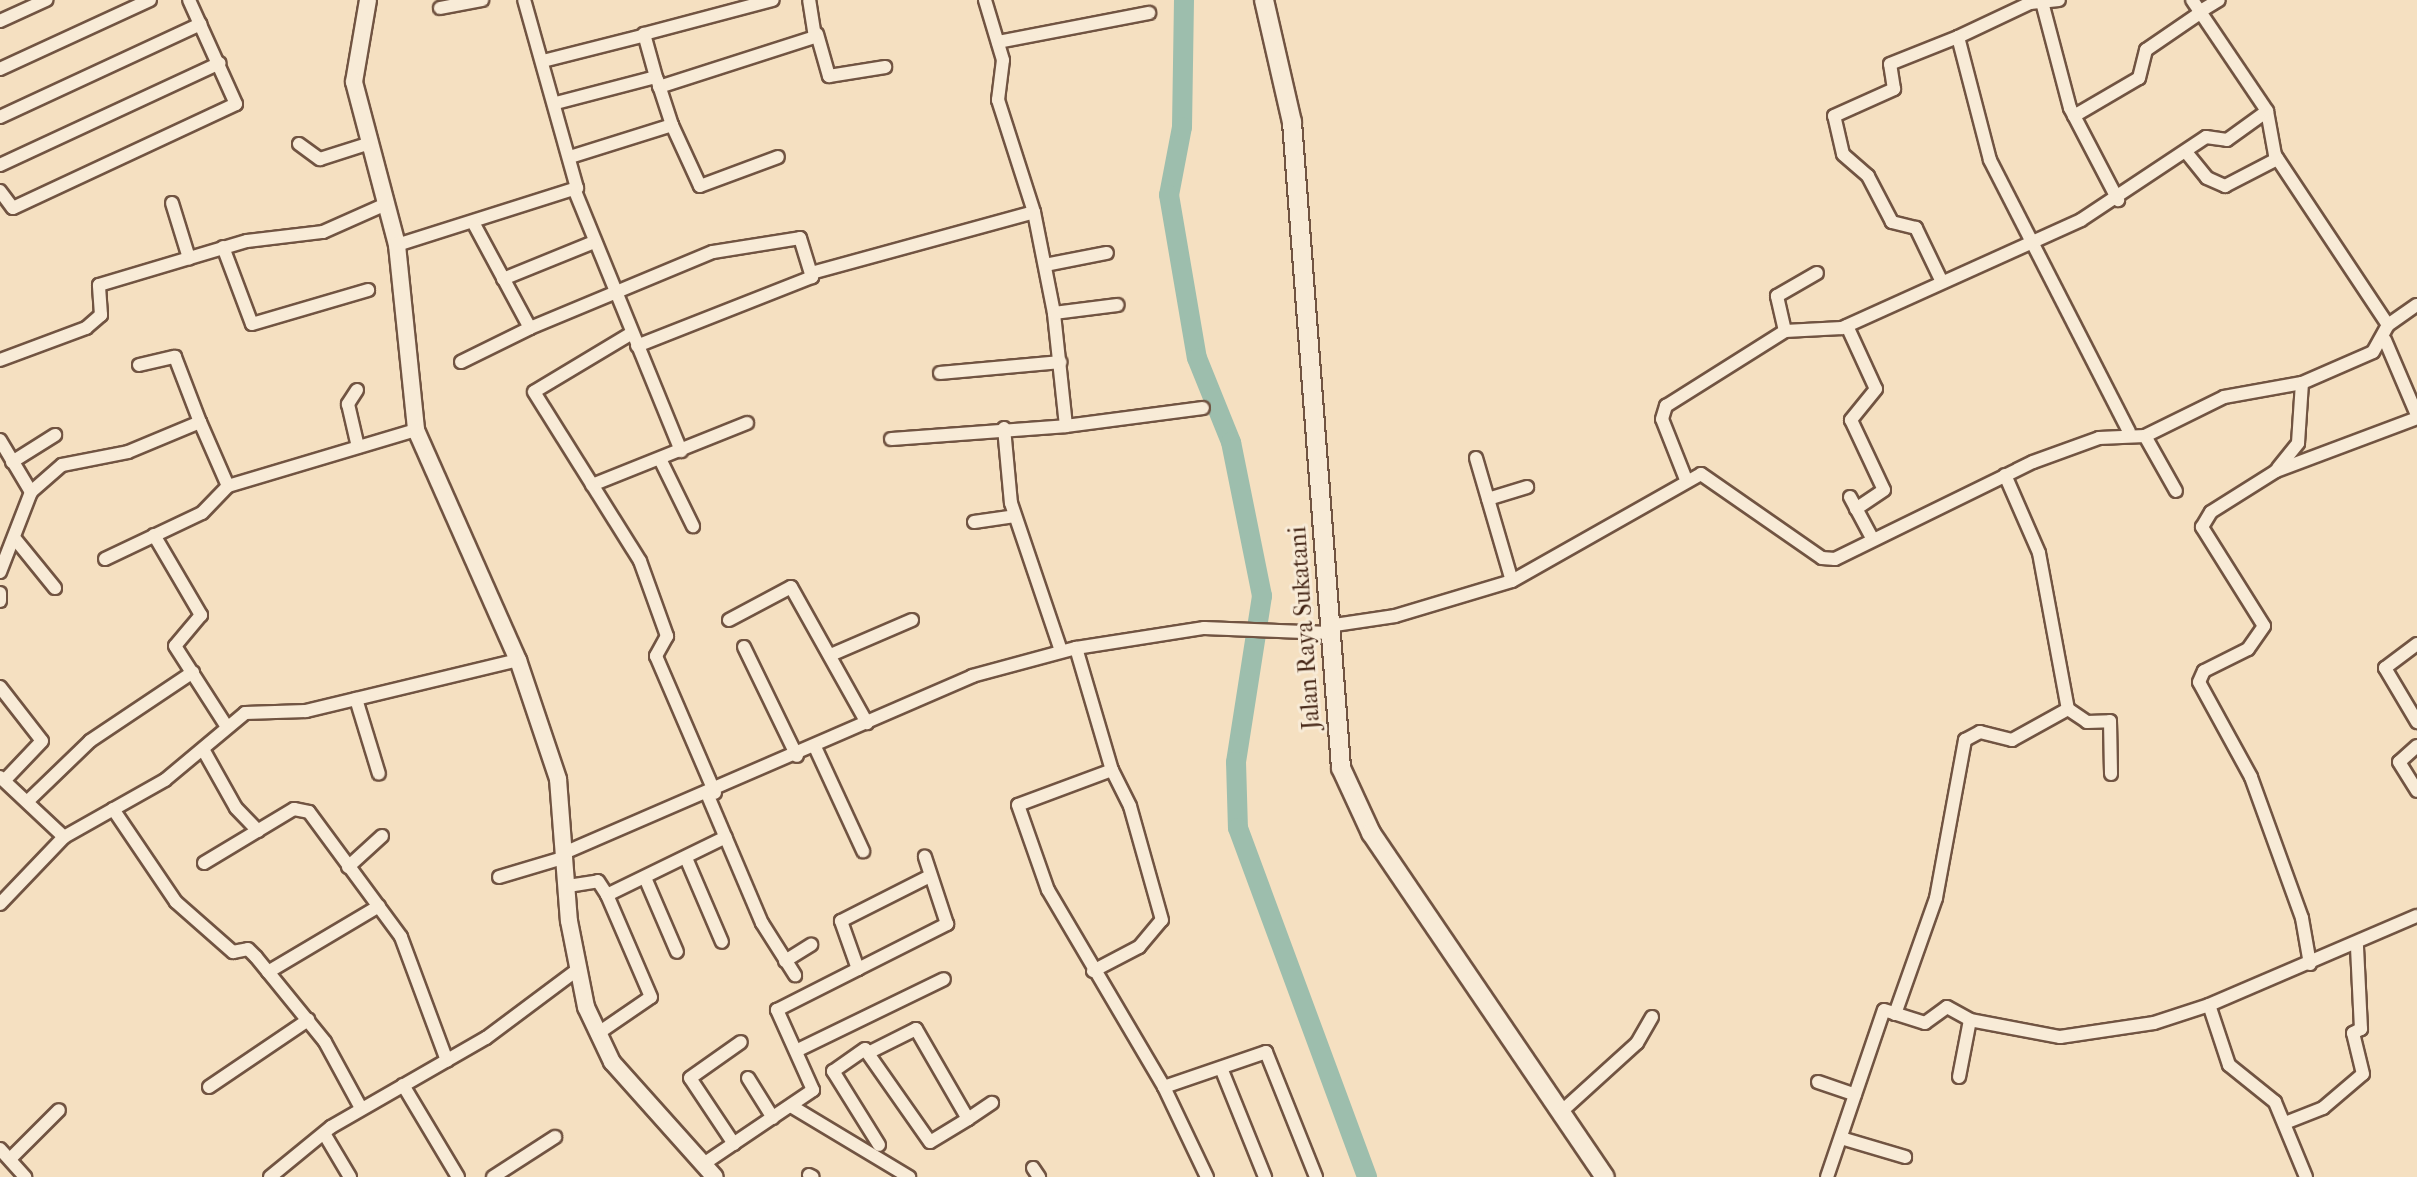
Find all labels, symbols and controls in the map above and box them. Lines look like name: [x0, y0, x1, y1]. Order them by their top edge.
street label: Jalan Raya Sukatani: [1284, 525, 1326, 731]

